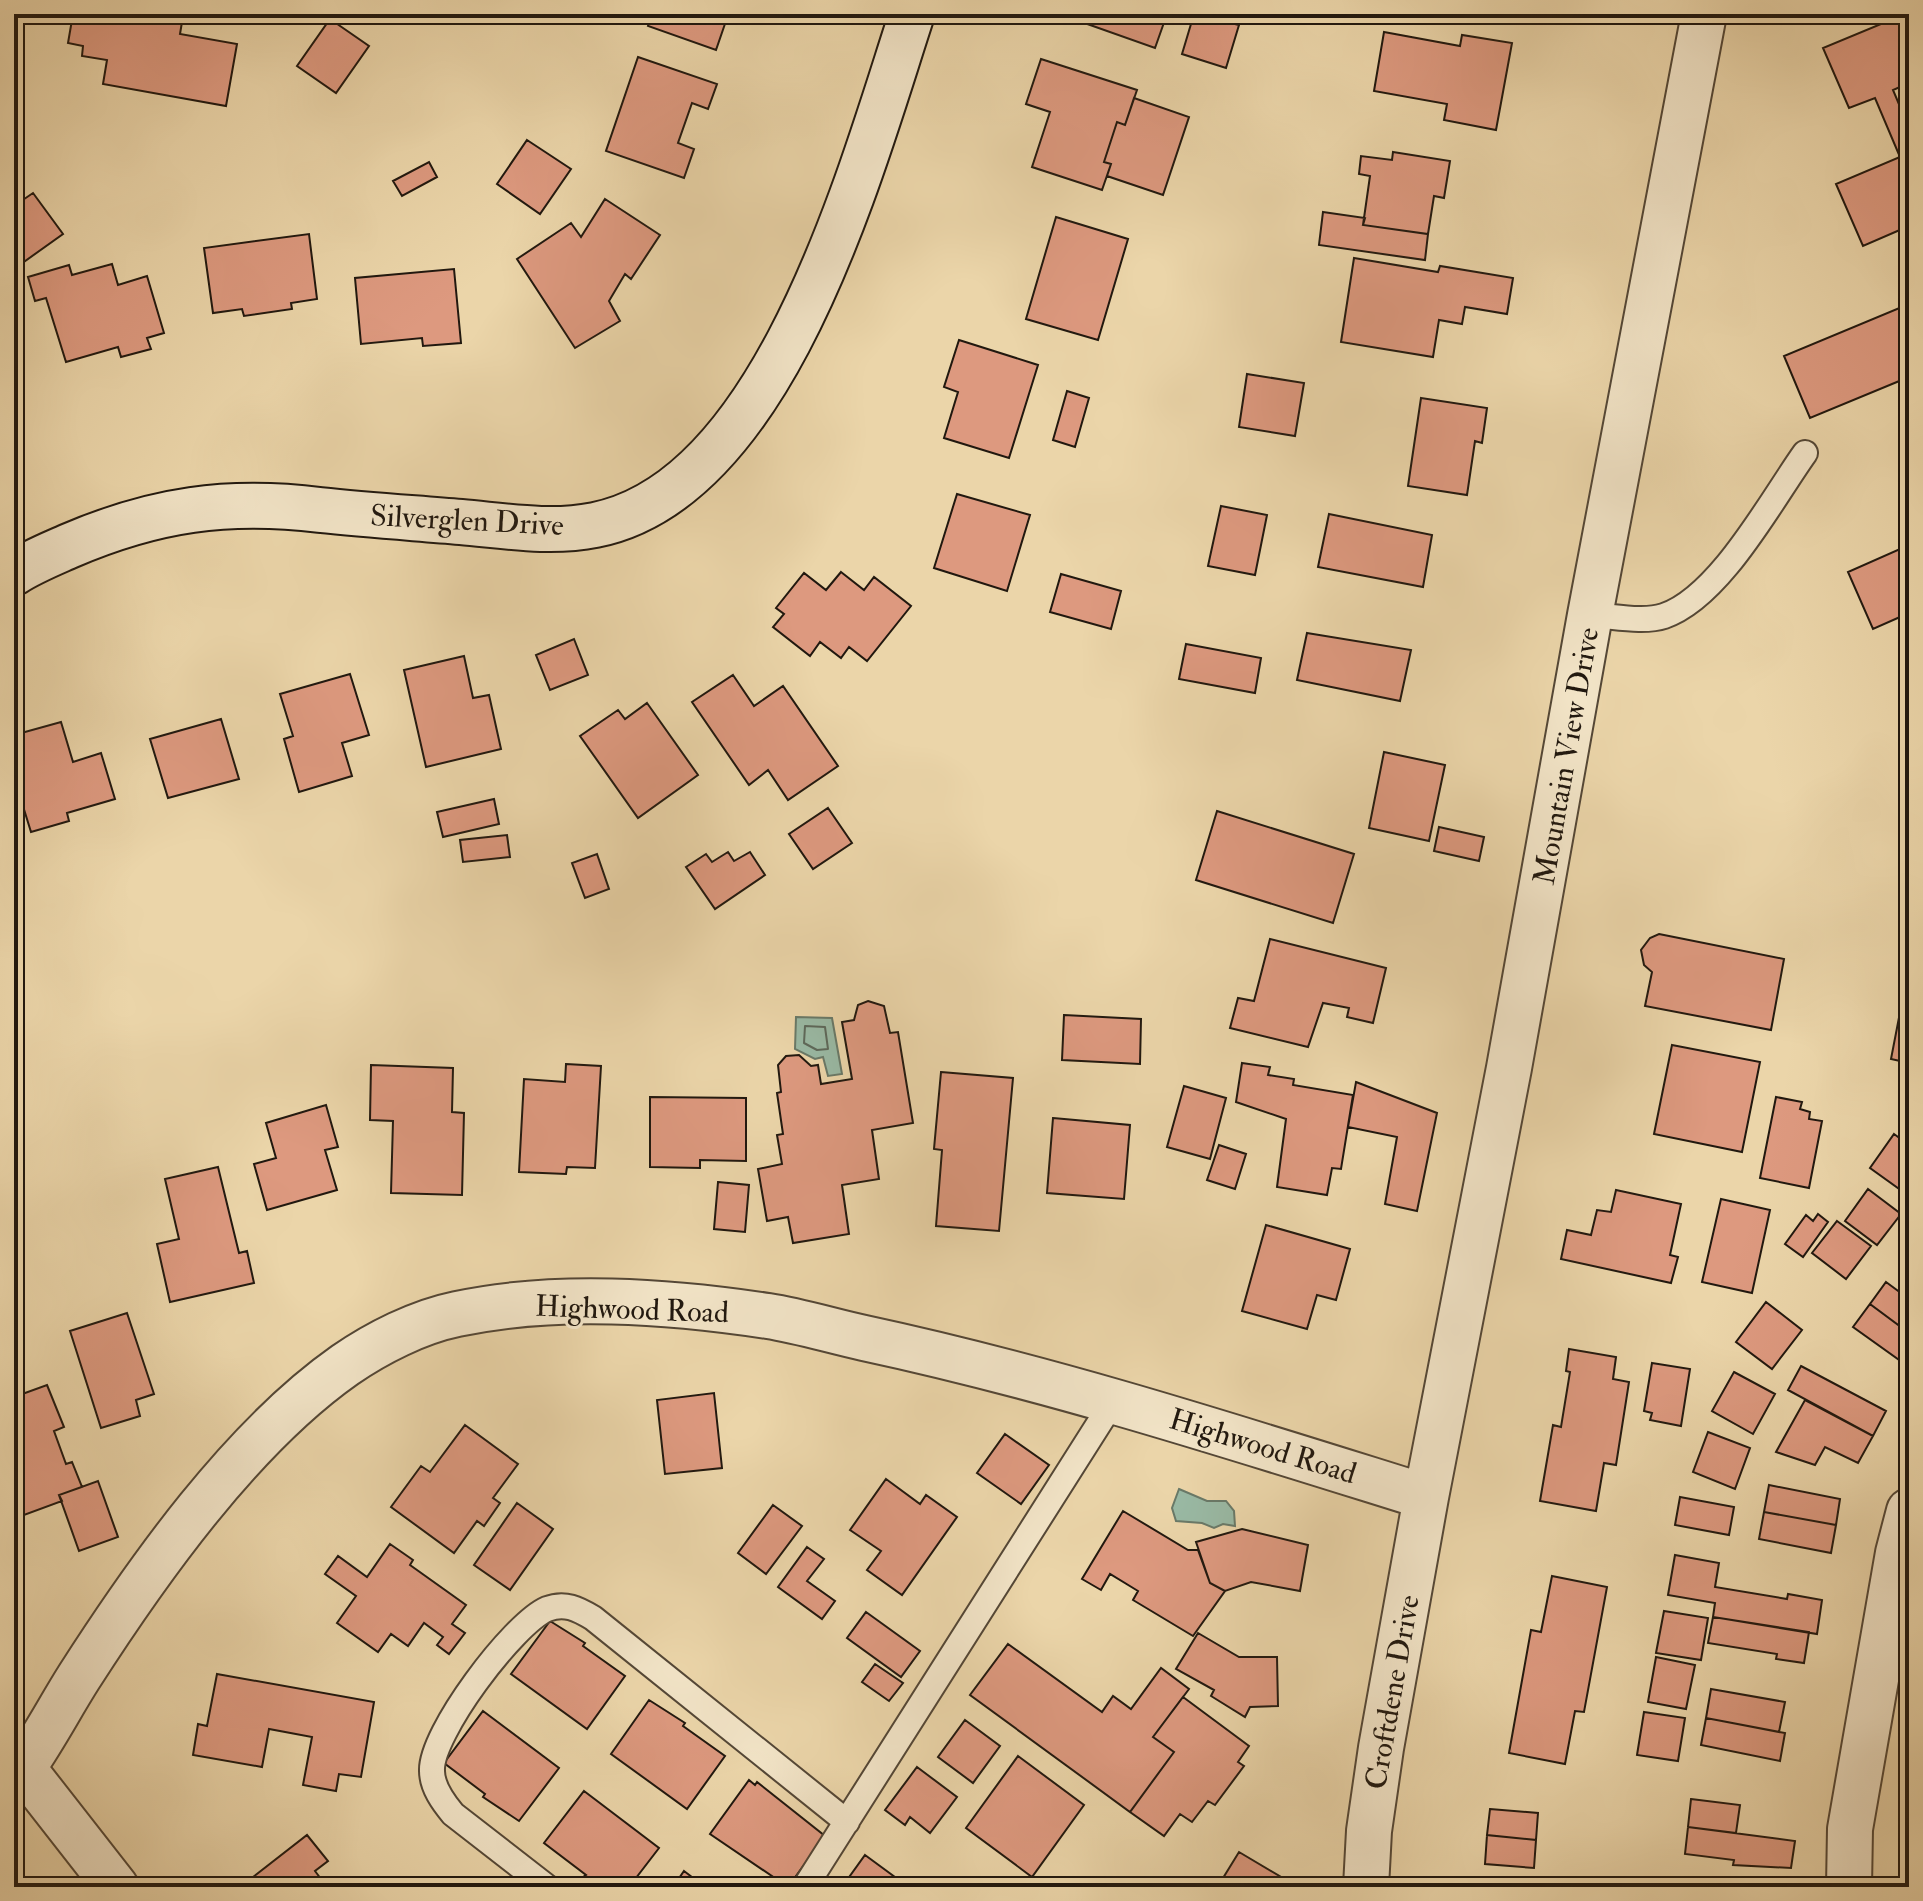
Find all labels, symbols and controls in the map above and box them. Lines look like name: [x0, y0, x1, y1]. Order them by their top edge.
street label: Silverglen Drive: [369, 497, 565, 544]
street label: Mountain View Drive: [1526, 625, 1607, 888]
street label: Highwood Road: [535, 1288, 730, 1331]
street label: Highwood Road: [1165, 1400, 1361, 1493]
street label: Croftdene Drive: [1357, 1592, 1428, 1792]

